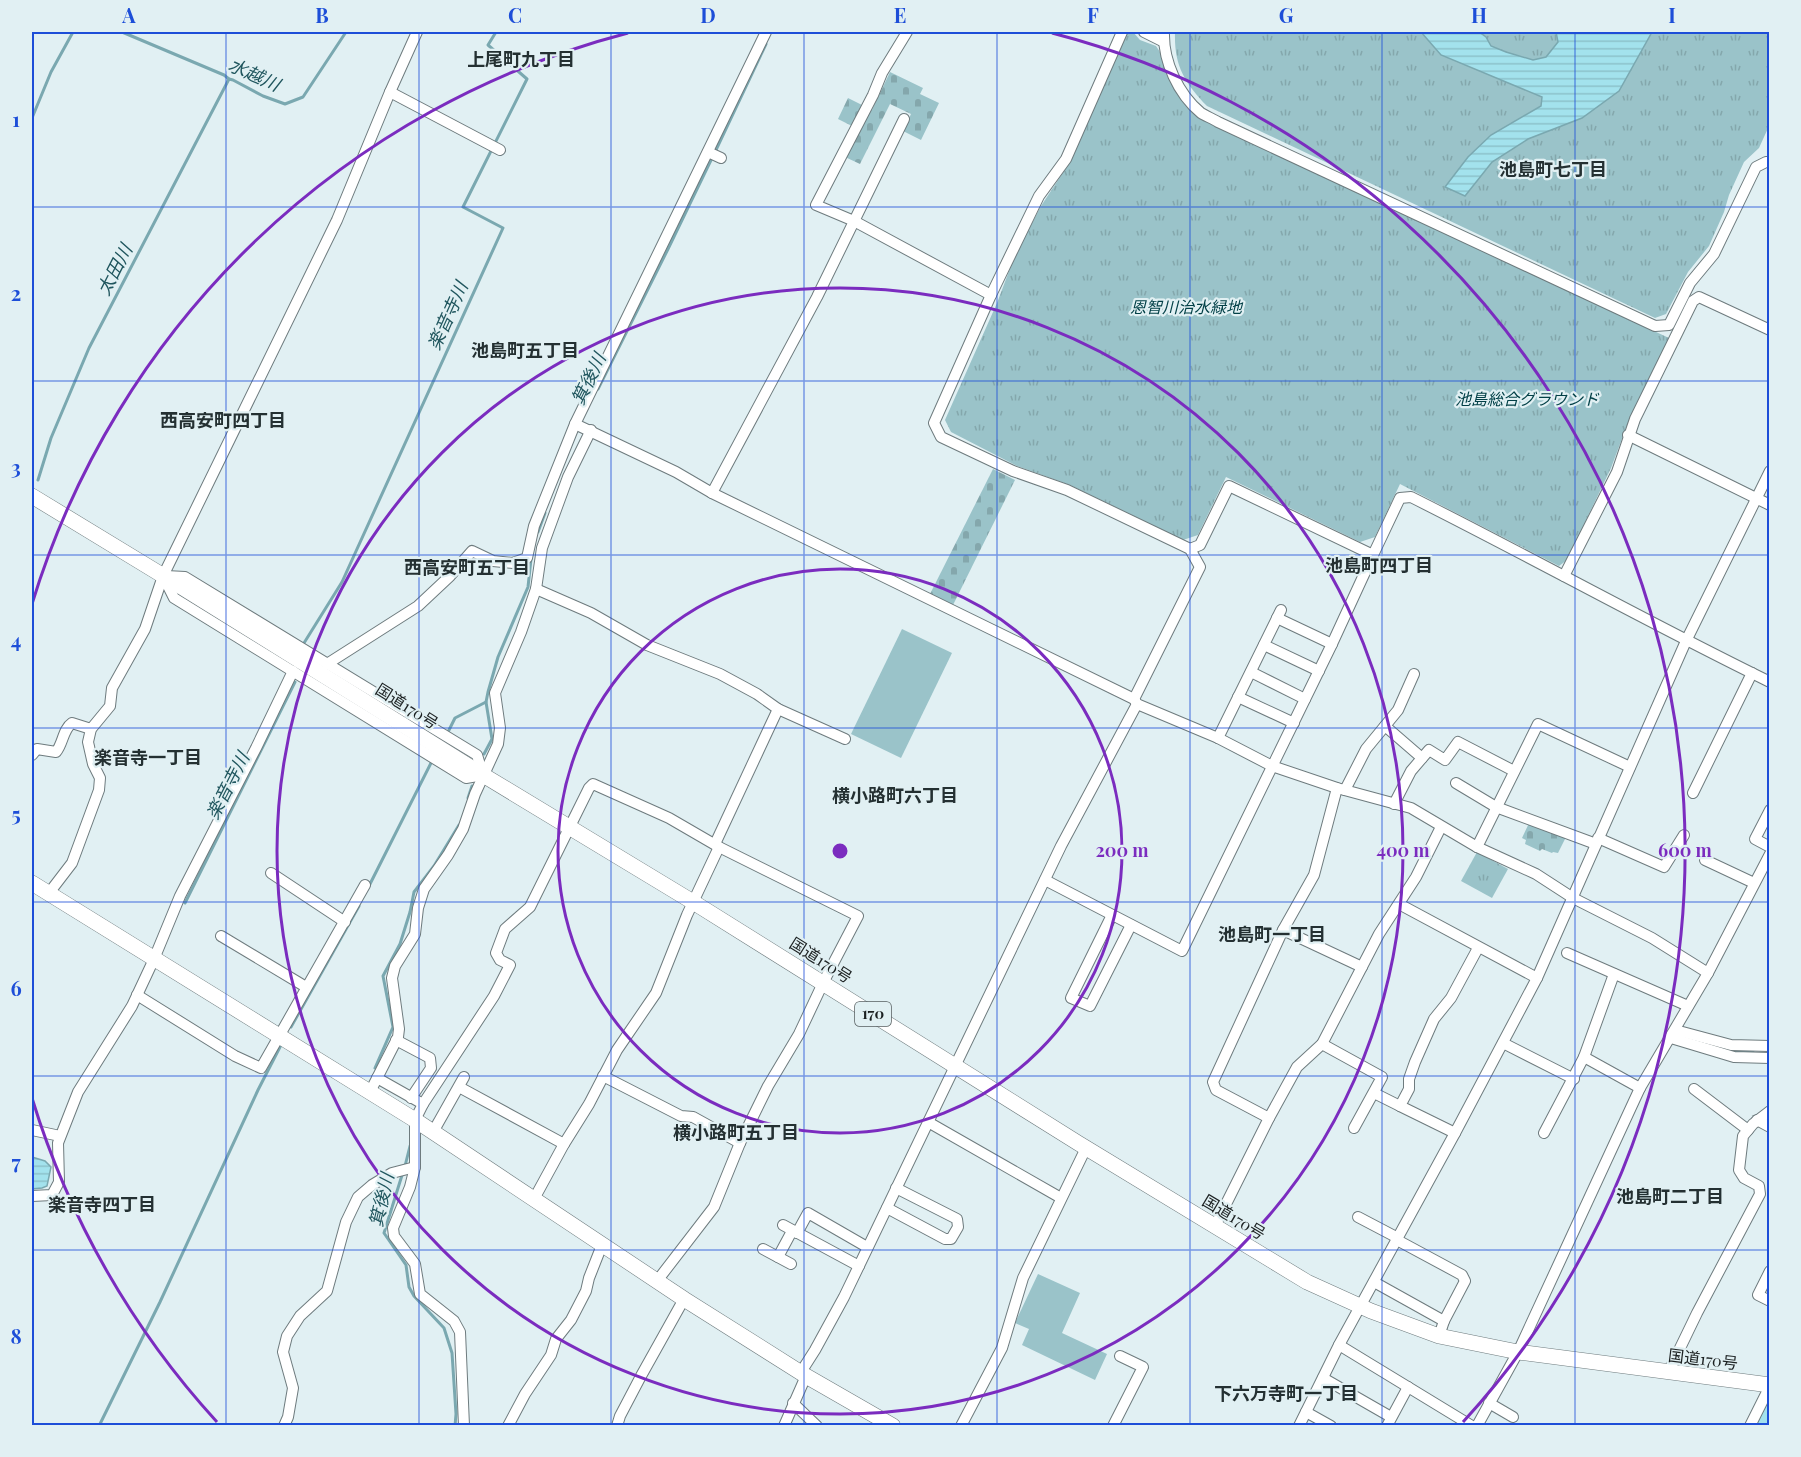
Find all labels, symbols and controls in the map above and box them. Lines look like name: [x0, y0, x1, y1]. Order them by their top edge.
text: A: [121, 1, 136, 28]
text: B: [315, 1, 329, 28]
text: C: [508, 1, 522, 28]
text: D: [700, 1, 716, 28]
text: E: [894, 1, 906, 28]
text: F: [1087, 1, 1099, 28]
text: G: [1279, 1, 1294, 28]
text: H: [1471, 1, 1487, 28]
text: I: [1668, 1, 1676, 28]
district label: 上尾町九丁目: [467, 47, 575, 71]
water label: 水越川: [225, 52, 286, 97]
text: 1: [12, 105, 20, 132]
district label: 池島町七丁目: [1499, 157, 1607, 181]
water label: 太田川: [91, 238, 138, 299]
water label: 楽音寺川: [421, 276, 474, 353]
text: 2: [11, 279, 21, 306]
park label: 恩智川治水緑地: [1130, 296, 1244, 317]
district label: 池島町五丁目: [471, 338, 579, 362]
water label: 箕後川: [565, 347, 612, 408]
park label: 池島総合グラウンド: [1455, 388, 1600, 409]
district label: 西高安町四丁目: [160, 408, 286, 432]
text: 3: [11, 453, 21, 480]
district label: 池島町四丁目: [1325, 553, 1433, 577]
district label: 西高安町五丁目: [404, 555, 530, 579]
text: 4: [11, 626, 21, 653]
street label: 国道170号: [372, 678, 443, 733]
district label: 楽音寺一丁目: [94, 745, 202, 769]
water label: 楽音寺川: [200, 746, 255, 823]
district label: 横小路町六丁目: [832, 783, 958, 807]
text: 5: [11, 800, 21, 827]
text: 200 m: [1095, 838, 1149, 862]
text: 400 m: [1376, 838, 1430, 862]
text: 600 m: [1658, 838, 1713, 862]
centre of rings: [830, 841, 850, 861]
district label: 池島町一丁目: [1218, 922, 1326, 946]
street label: 国道170号: [786, 932, 857, 987]
text: 6: [10, 974, 22, 1001]
road number: 170: [855, 1002, 891, 1026]
district label: 横小路町五丁目: [673, 1120, 799, 1144]
text: 7: [11, 1148, 21, 1175]
water label: 箕後川: [363, 1169, 399, 1229]
district label: 池島町二丁目: [1616, 1184, 1724, 1208]
street label: 国道170号: [1199, 1190, 1270, 1244]
district label: 楽音寺四丁目: [48, 1192, 156, 1216]
text: 8: [10, 1322, 22, 1349]
street label: 国道170号: [1667, 1344, 1739, 1373]
district label: 下六万寺町一丁目: [1214, 1381, 1358, 1405]

